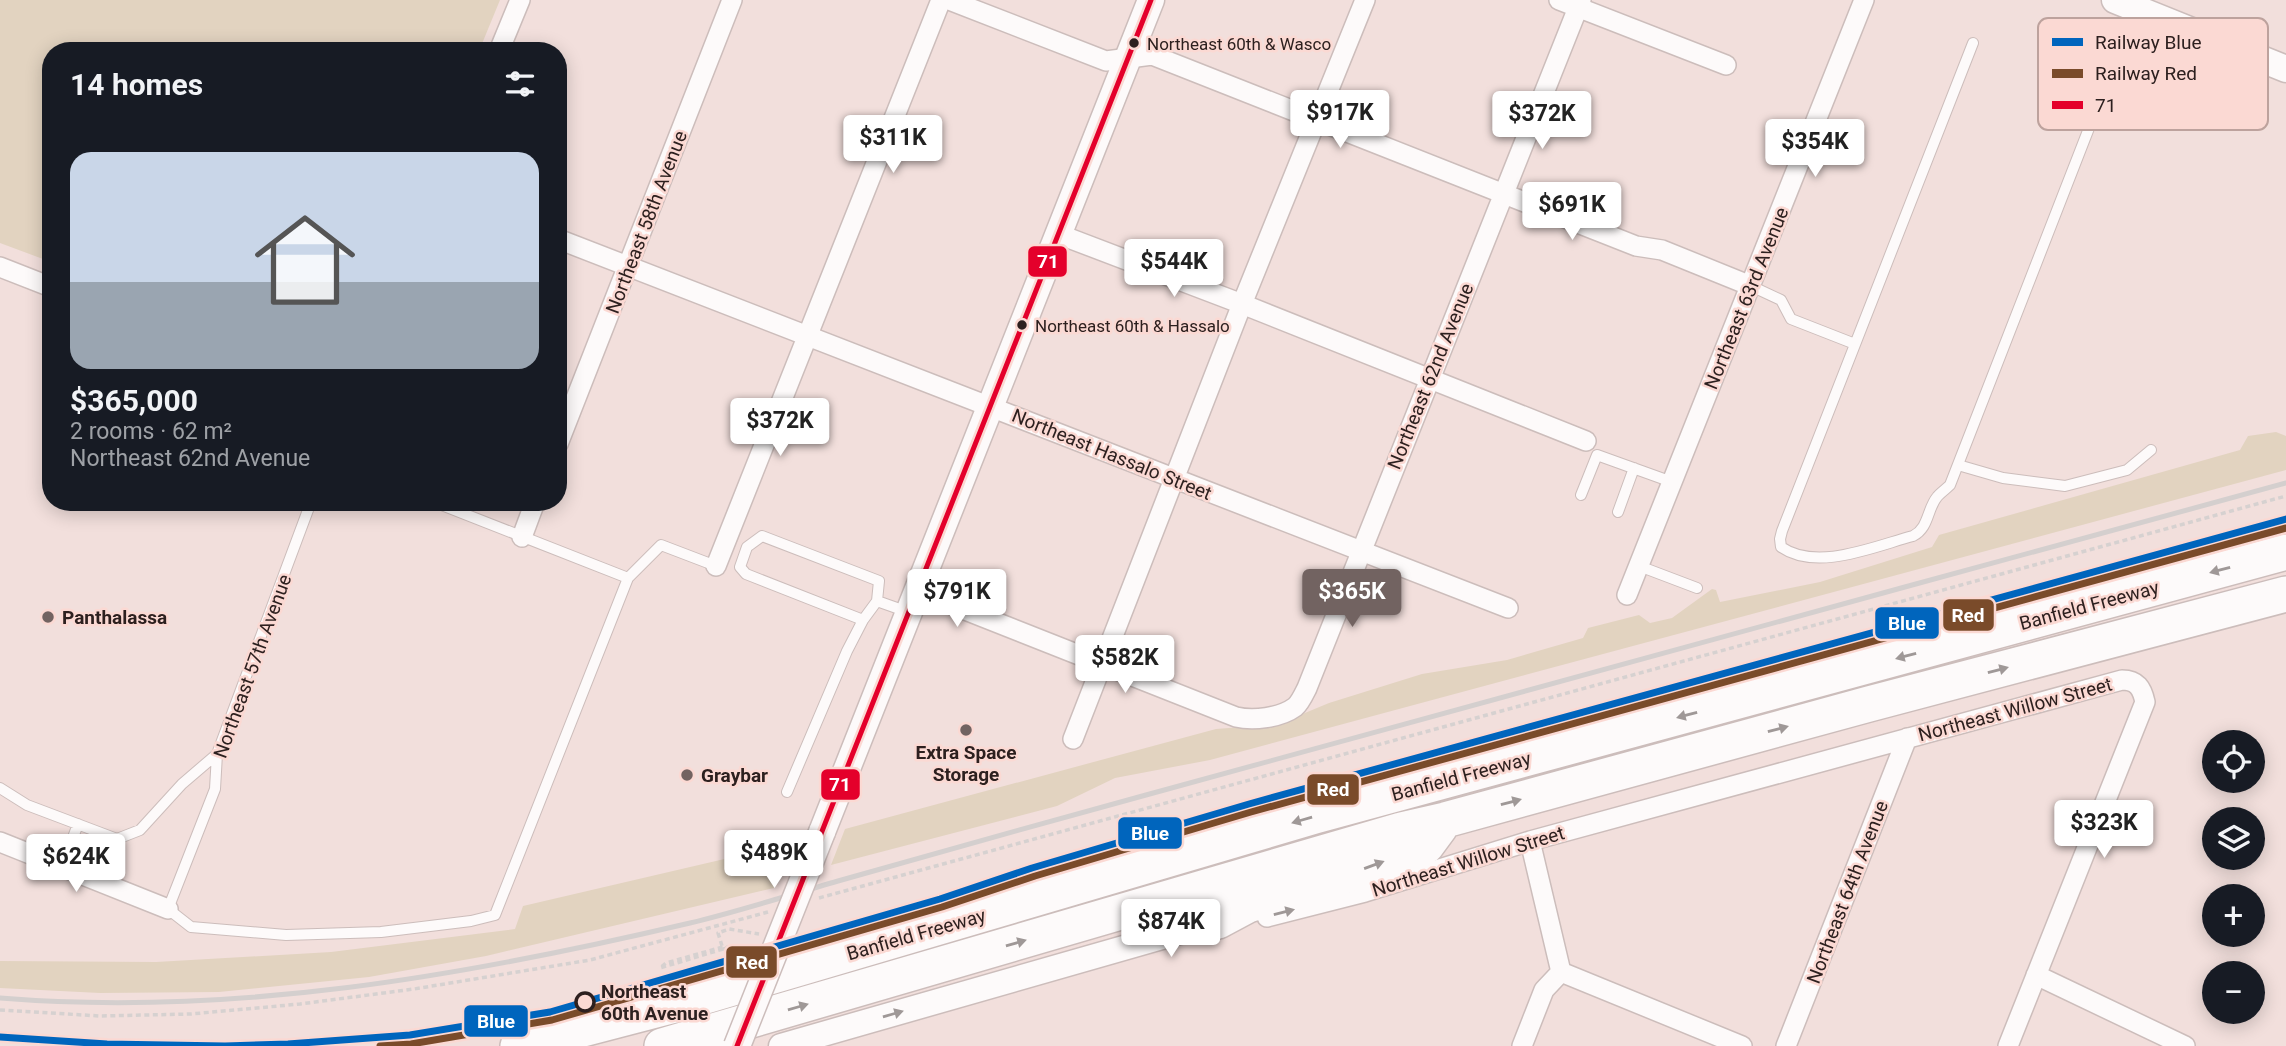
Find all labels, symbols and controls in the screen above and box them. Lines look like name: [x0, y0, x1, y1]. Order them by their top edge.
legend: [2038, 18, 2268, 130]
text: Railway Blue: [2095, 31, 2201, 54]
place label: Northeast 60th & Wasco: [1147, 34, 1331, 54]
marker: Northeast 60th & Wasco: [1127, 36, 1141, 50]
text: Railway Red: [2095, 62, 2197, 85]
icon: filters: [501, 65, 539, 103]
text: 14 homes: [70, 67, 203, 102]
pin: $917K: [1291, 90, 1389, 150]
pin: $372K: [1493, 92, 1591, 151]
text: 71: [2095, 94, 2116, 117]
text: $917K: [1306, 99, 1374, 126]
text: $372K: [1508, 100, 1576, 127]
pin: $311K: [844, 116, 942, 175]
pin: $354K: [1766, 120, 1864, 179]
text: $311K: [859, 124, 927, 151]
street label: Northeast 58th Avenue: [601, 128, 692, 317]
text: $354K: [1781, 128, 1849, 155]
pin: $691K: [1523, 182, 1621, 242]
text: $691K: [1538, 191, 1606, 218]
icon: home: [242, 197, 368, 323]
street label: Northeast 63rd Avenue: [1699, 204, 1794, 393]
pin: $544K: [1125, 240, 1223, 299]
line badge: 71: [1027, 245, 1068, 278]
text: $544K: [1140, 248, 1208, 275]
text: 71: [1037, 250, 1059, 273]
street label: Northeast 62nd Avenue: [1383, 280, 1478, 473]
place label: Northeast 60th & Hassalo: [1035, 316, 1230, 336]
marker: Northeast 60th & Hassalo: [1015, 318, 1029, 332]
text: $365,000: [70, 383, 198, 418]
pin: $372K: [731, 398, 829, 458]
street label: Northeast Hassalo Street: [1009, 404, 1215, 505]
text: $372K: [746, 407, 814, 434]
text: 2 rooms · 62 m²: [70, 418, 232, 445]
text: Northeast 62nd Avenue: [70, 445, 310, 472]
one-way arrow: [2209, 565, 2230, 575]
pin: $791K: [908, 570, 1006, 629]
pin: $365K: [1303, 570, 1401, 629]
street label: Northeast 57th Avenue: [208, 571, 296, 761]
street label: Banfield Freeway: [2017, 576, 2161, 635]
text: $791K: [923, 578, 991, 605]
text: $365K: [1318, 578, 1386, 605]
line badge: Red: [1942, 598, 1995, 632]
text: Red: [1951, 604, 1985, 627]
place label: Panthalassa: [62, 606, 167, 629]
line badge: Blue: [1874, 606, 1940, 640]
marker: Panthalassa: [40, 609, 56, 625]
text: Blue: [1888, 612, 1926, 635]
pin: $582K: [1076, 636, 1174, 695]
text: $582K: [1091, 644, 1159, 671]
one-way arrow: [1895, 651, 1916, 661]
one-way arrow: [1988, 665, 2009, 675]
street label: Northeast Willow Street: [1916, 673, 2115, 746]
one-way arrow: [1676, 711, 1697, 721]
marker: Extra Space Storage: [958, 722, 974, 738]
one-way arrow: [1767, 723, 1789, 734]
map controls: [2202, 730, 2265, 1024]
button: locate: [2202, 730, 2265, 793]
place label: Extra Space Storage: [915, 741, 1017, 786]
street label: Banfield Freeway: [1389, 747, 1533, 806]
place label: Graybar: [701, 764, 768, 787]
marker: Graybar: [679, 767, 695, 783]
line badge: 71: [820, 768, 861, 801]
text: 71: [829, 773, 851, 796]
line badge: Red: [1306, 773, 1360, 806]
text: Red: [1316, 778, 1350, 801]
one-way arrow: [1500, 796, 1522, 807]
street label: Northeast 64th Avenue: [1802, 798, 1893, 987]
pin: $323K: [2055, 800, 2153, 860]
button: layers: [2202, 807, 2265, 870]
text: $323K: [2070, 809, 2138, 836]
one-way arrow: [1290, 815, 1312, 826]
line badge: Blue: [1117, 816, 1183, 850]
street label: Northeast Willow Street: [1369, 821, 1567, 902]
text: Blue: [1131, 822, 1169, 845]
pin: $489K: [725, 830, 823, 890]
pin: $624K: [27, 834, 125, 894]
text: $489K: [740, 839, 808, 866]
text: $624K: [42, 843, 110, 870]
one-way arrow: [1364, 859, 1385, 870]
button: +: [2202, 884, 2265, 947]
pin: $874K: [1122, 900, 1220, 959]
street label: Banfield Freeway: [844, 904, 988, 965]
one-way arrow: [1274, 906, 1296, 917]
text: $874K: [1137, 908, 1205, 935]
one-way arrow: [1006, 937, 1027, 947]
line badge: Red: [725, 945, 778, 979]
text: Red: [735, 951, 769, 974]
button: −: [2202, 961, 2265, 1024]
place label: Northeast 60th Avenue: [601, 980, 708, 1025]
marker: Northeast 60th Avenue: [575, 992, 595, 1012]
one-way arrow: [788, 1001, 809, 1011]
line badge: Blue: [463, 1004, 529, 1038]
one-way arrow: [883, 1009, 904, 1019]
text: Blue: [477, 1010, 515, 1033]

